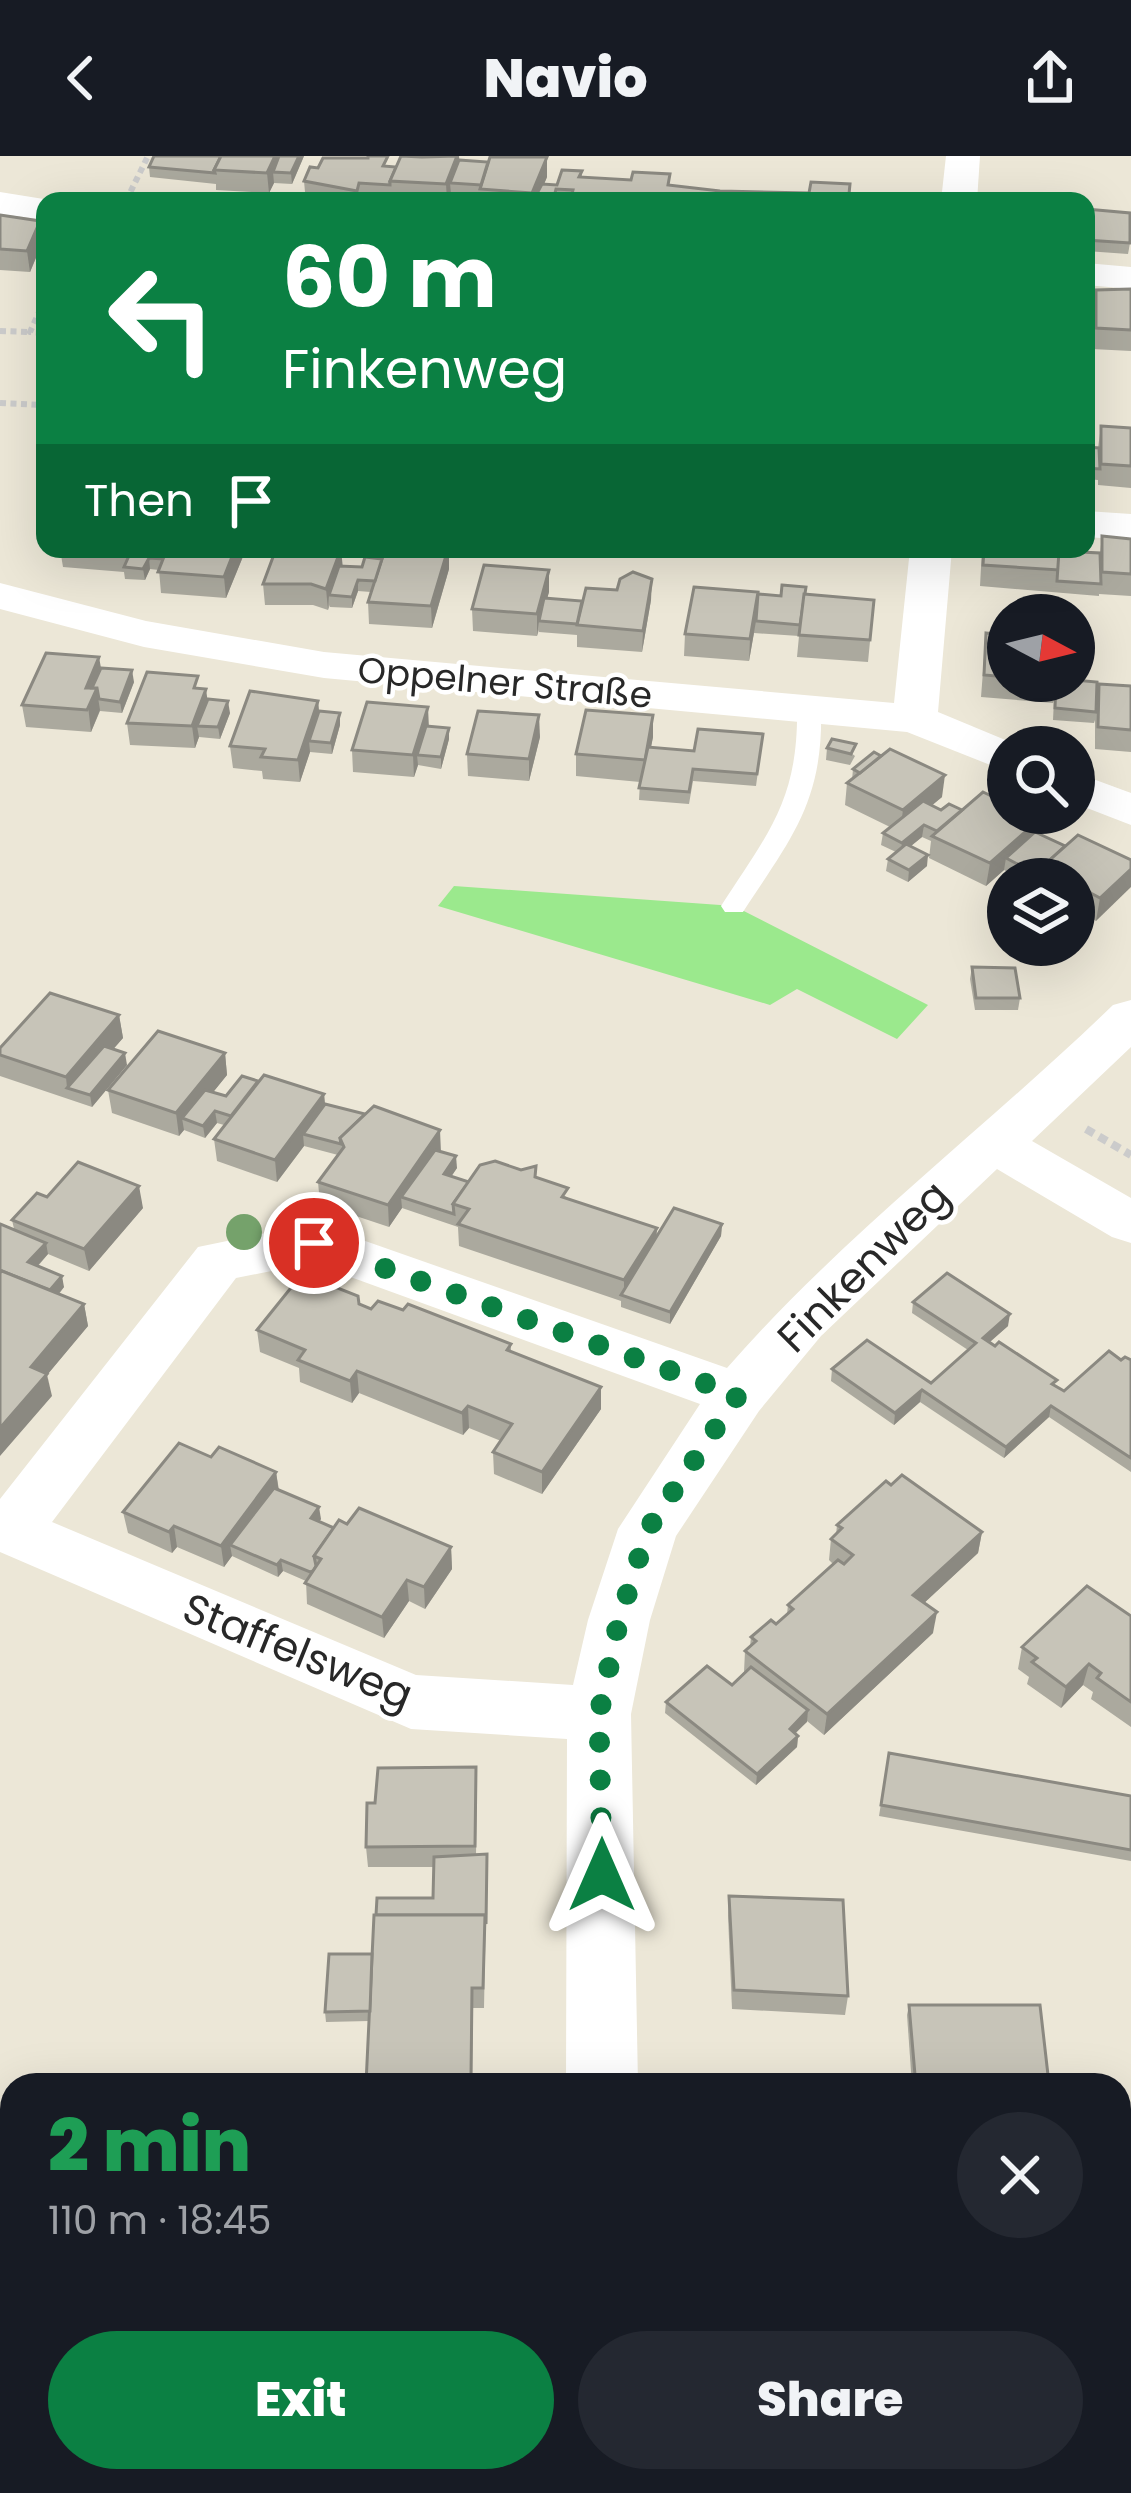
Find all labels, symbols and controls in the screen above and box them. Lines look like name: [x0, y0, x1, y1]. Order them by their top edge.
text: Navio: [483, 40, 648, 116]
icon: back: [48, 45, 114, 111]
icon: share: [1017, 45, 1083, 111]
text: 60 m: [282, 219, 497, 336]
icon: left: [84, 240, 240, 396]
text: Finkenweg: [282, 331, 567, 407]
icon: arrive: [218, 468, 284, 534]
text: Then: [84, 469, 194, 532]
north arrow: [987, 594, 1095, 702]
map controls: [987, 594, 1095, 966]
street label: Oppelner Straße: [356, 644, 654, 721]
button: search: [987, 726, 1095, 834]
button: layers: [987, 858, 1095, 966]
street label: Finkenweg: [764, 1167, 963, 1366]
pin: [263, 1192, 365, 1294]
icon: arrive: [281, 1210, 347, 1276]
street label: Staffelsweg: [174, 1579, 422, 1724]
position arrow: [539, 1812, 665, 1938]
text: 2 min: [48, 2095, 251, 2196]
button: close: [957, 2112, 1083, 2238]
text: 110 m · 18:45: [48, 2193, 272, 2248]
button: Exit: [48, 2331, 554, 2469]
button: Share: [578, 2331, 1083, 2469]

